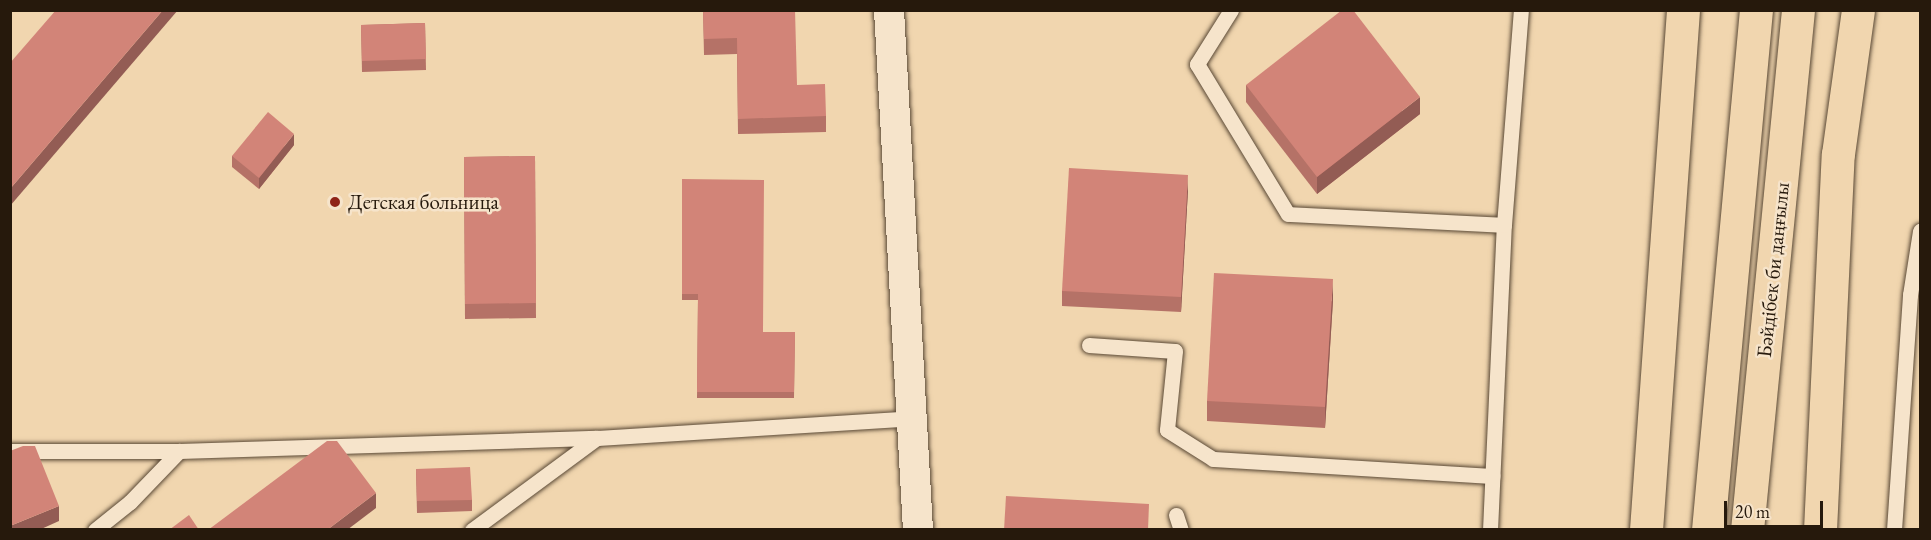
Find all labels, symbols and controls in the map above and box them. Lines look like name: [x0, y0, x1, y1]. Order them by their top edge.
street label: Бәйдібек би даңғылы: [1751, 181, 1795, 359]
place label: Детская больница: [348, 189, 499, 215]
marker: Детская больница: [326, 193, 344, 211]
scale bar: [1727, 489, 1826, 527]
text: 20 m: [1735, 500, 1770, 523]

